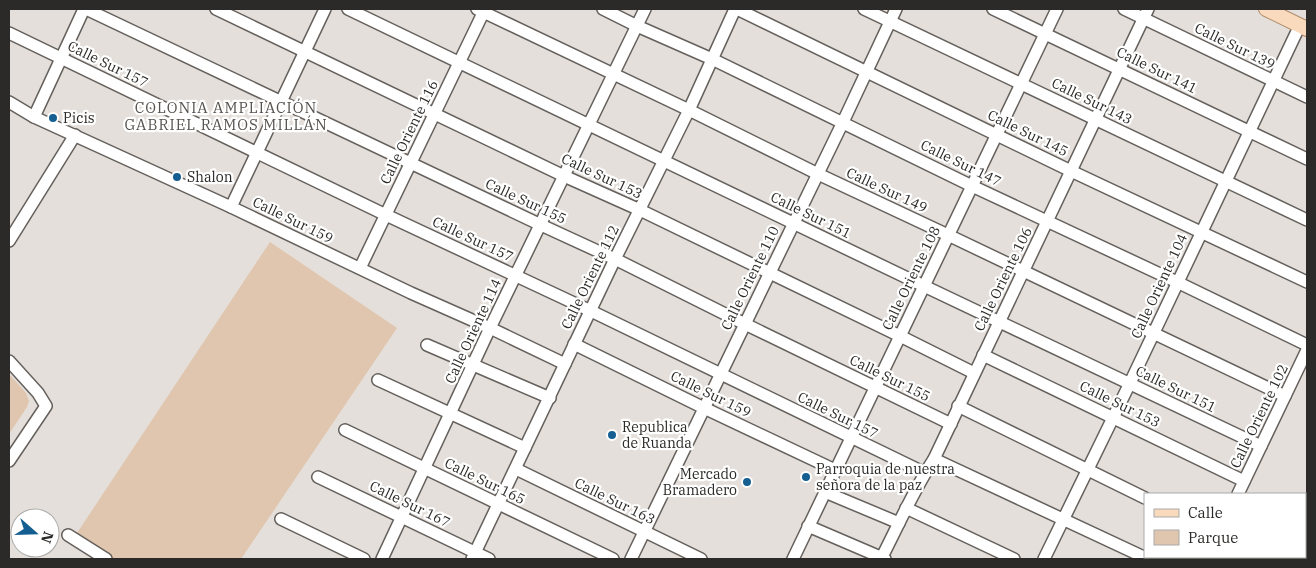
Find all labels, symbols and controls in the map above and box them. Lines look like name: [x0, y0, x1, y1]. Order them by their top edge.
street label: Calle Sur 139: [1192, 19, 1278, 73]
street label: Calle Sur 157: [65, 37, 151, 91]
street label: Calle Sur 141: [1114, 43, 1200, 97]
street label: Calle Sur 143: [1049, 74, 1135, 128]
street label: Calle Oriente 116: [376, 77, 442, 187]
district label: COLONIA AMPLIACIÓN GABRIEL RAMOS MILLÁN: [124, 98, 328, 134]
street label: Calle Sur 145: [985, 106, 1071, 160]
place label: Picis: [63, 109, 95, 127]
marker: Picis: [47, 112, 59, 124]
street label: Calle Sur 147: [918, 136, 1004, 190]
street label: Calle Sur 153: [559, 149, 645, 203]
street label: Calle Sur 149: [844, 163, 930, 217]
place label: Shalon: [187, 168, 233, 186]
marker: Shalon: [171, 171, 183, 183]
street label: Calle Sur 155: [483, 174, 569, 228]
street label: Calle Sur 151: [768, 188, 854, 242]
street label: Calle Sur 159: [250, 193, 336, 247]
street label: Calle Sur 157: [430, 212, 516, 266]
street label: Calle Oriente 112: [557, 222, 623, 332]
street label: Calle Oriente 110: [717, 223, 783, 333]
street label: Calle Oriente 108: [878, 223, 944, 333]
street label: Calle Oriente 106: [970, 224, 1036, 334]
street label: Calle Oriente 104: [1127, 231, 1191, 341]
street label: Calle Oriente 114: [441, 276, 505, 386]
street label: Calle Sur 155: [847, 351, 933, 405]
street label: Calle Oriente 102: [1226, 361, 1292, 471]
street label: Calle Sur 151: [1133, 362, 1219, 416]
street label: Calle Sur 159: [668, 367, 754, 421]
street label: Calle Sur 153: [1077, 377, 1163, 431]
street label: Calle Sur 157: [795, 388, 881, 442]
place label: Republica de Ruanda: [622, 418, 692, 452]
marker: Republica de Ruanda: [606, 429, 618, 441]
street label: Calle Sur 165: [442, 454, 528, 508]
place label: Parroquia de nuestra señora de la paz: [816, 460, 955, 494]
place label: Mercado Bramadero: [663, 465, 737, 499]
marker: Parroquia de nuestra señora de la paz: [800, 471, 812, 483]
street label: Calle Sur 163: [572, 474, 658, 528]
marker: Mercado Bramadero: [741, 476, 753, 488]
street label: Calle Sur 167: [367, 477, 453, 531]
legend: [1144, 493, 1306, 558]
text: Calle: [1188, 503, 1223, 522]
north arrow: [10, 508, 60, 558]
text: Parque: [1188, 528, 1238, 547]
text: N: [37, 529, 58, 546]

